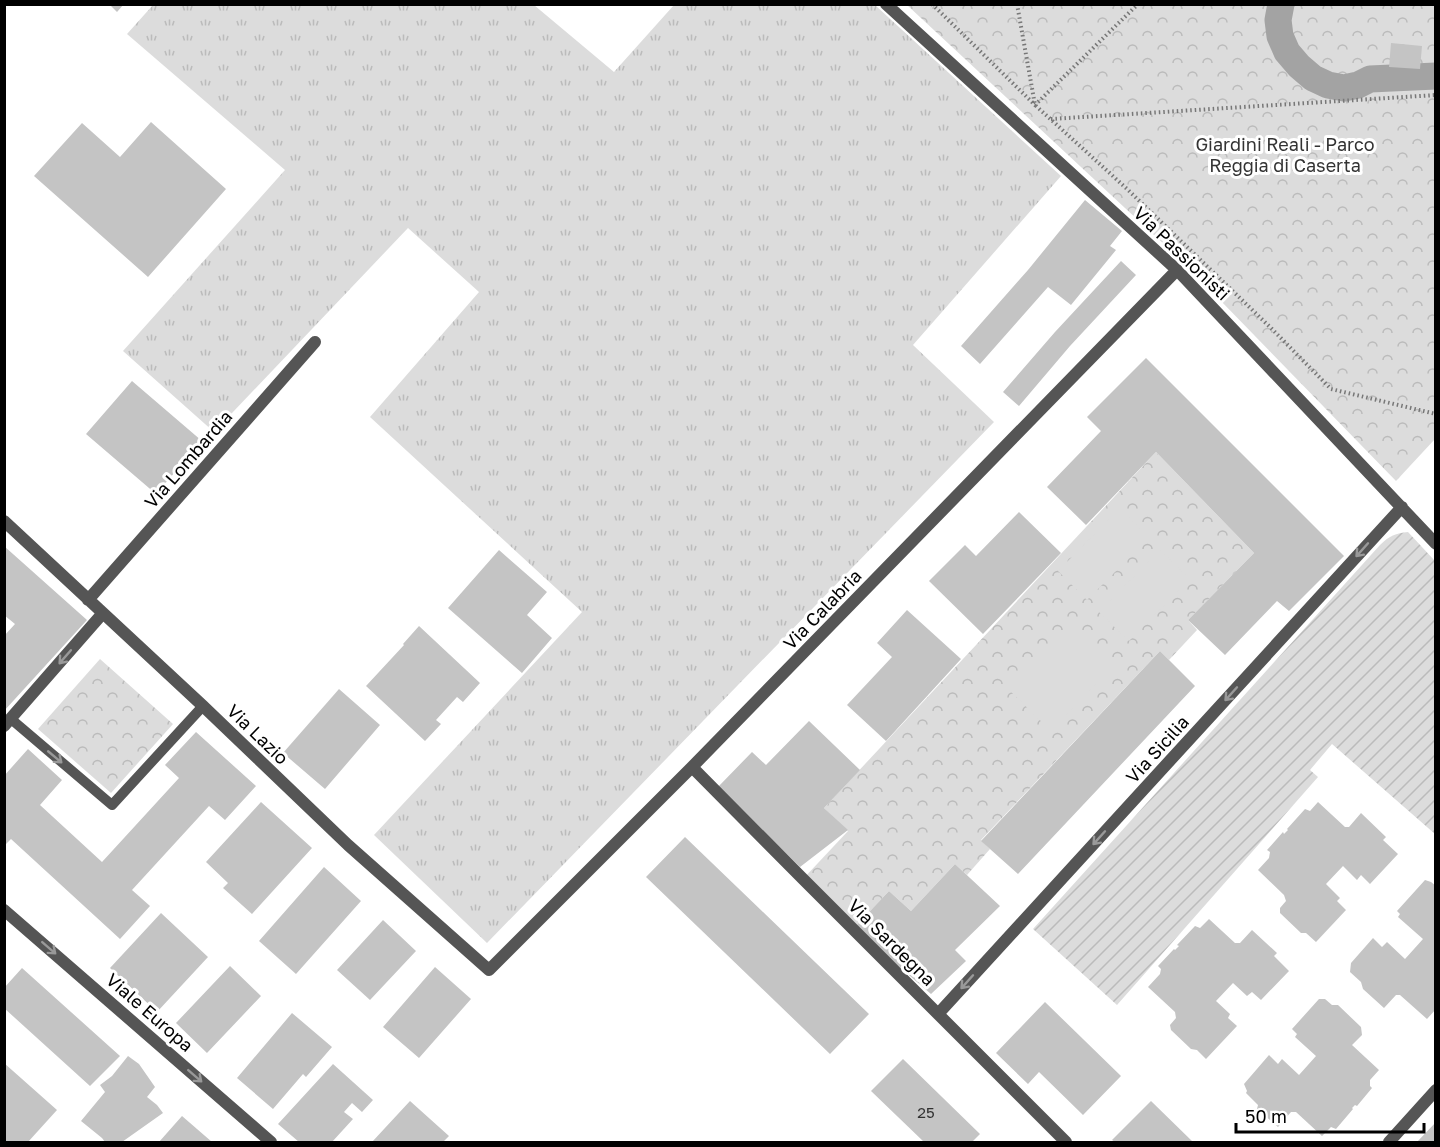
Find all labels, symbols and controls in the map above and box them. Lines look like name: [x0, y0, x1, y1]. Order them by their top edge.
park label: Giardini Reali - Parco Reggia di Caserta: [1195, 133, 1375, 176]
street label: Via Passionisti: [1129, 201, 1235, 305]
street label: Via Lombardia: [140, 406, 236, 512]
one-way arrow: [1355, 543, 1369, 558]
street label: Via Calabria: [778, 564, 866, 654]
one-way arrow: [58, 649, 72, 664]
one-way arrow: [1224, 687, 1238, 702]
street label: Via Lazio: [223, 699, 293, 769]
street label: Via Sicilia: [1121, 711, 1193, 787]
one-way arrow: [47, 751, 63, 764]
one-way arrow: [1092, 830, 1106, 845]
street label: Via Sardegna: [844, 894, 940, 990]
one-way arrow: [41, 941, 56, 955]
street label: Viale Europa: [102, 968, 198, 1056]
one-way arrow: [961, 974, 975, 989]
one-way arrow: [188, 1069, 203, 1083]
scale bar: [1236, 1096, 1424, 1134]
house number: 25: [917, 1103, 935, 1121]
text: 50 m: [1245, 1105, 1287, 1127]

